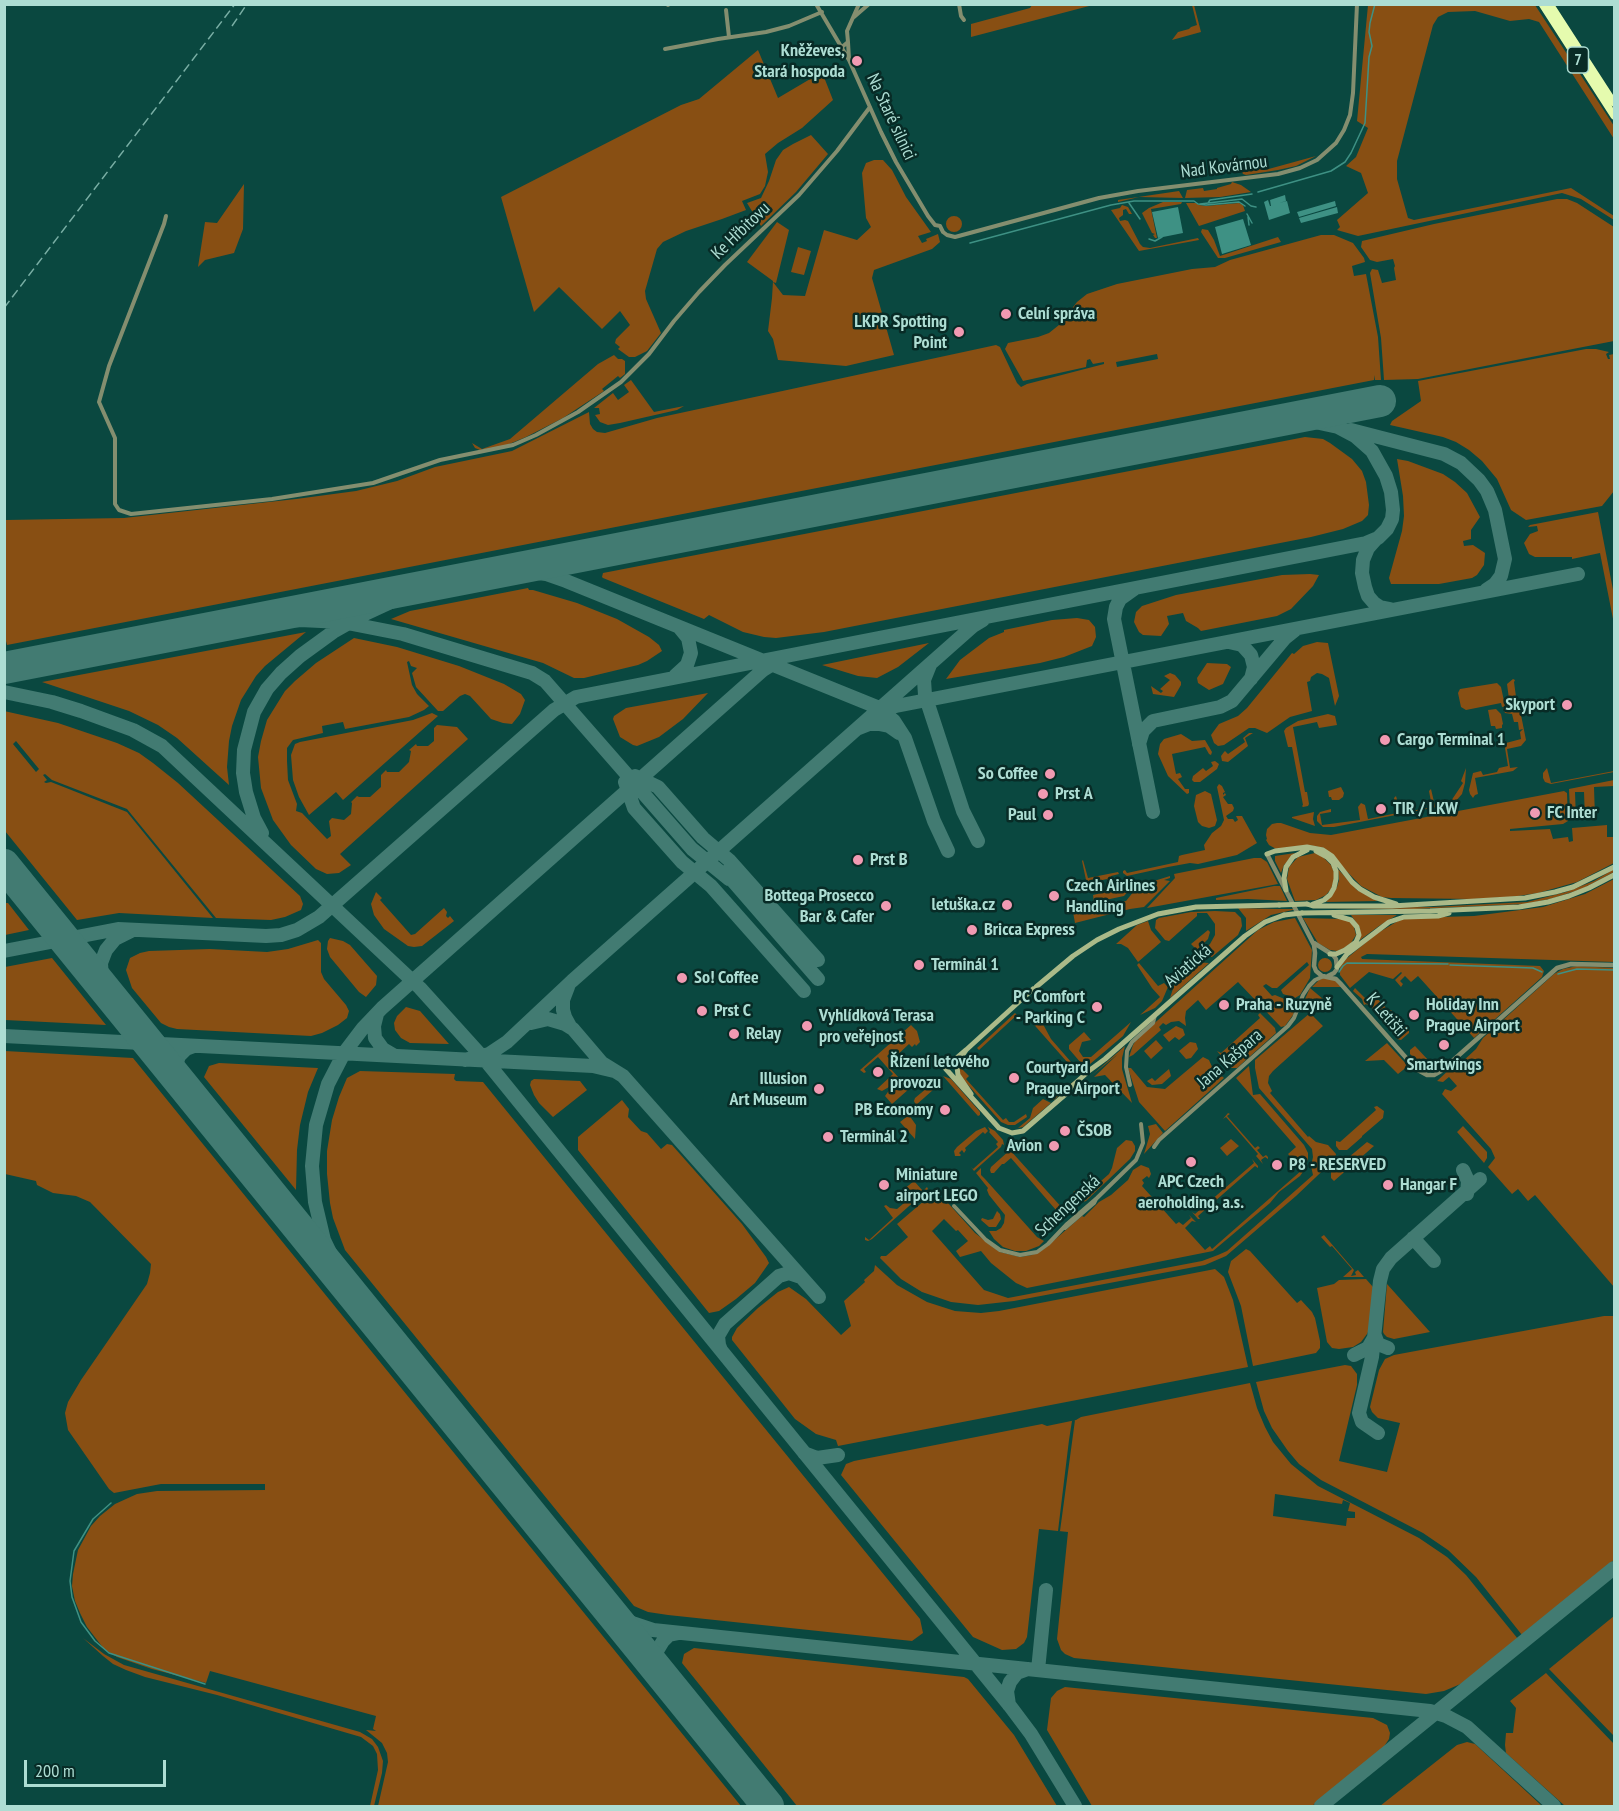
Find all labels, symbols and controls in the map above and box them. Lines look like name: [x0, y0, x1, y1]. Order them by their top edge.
place label: Kněževes, Stará hospoda: [754, 40, 845, 82]
road number: 7: [1568, 47, 1588, 73]
marker: Kněževes, Stará hospoda: [850, 54, 864, 68]
street label: Na Staré silnici: [862, 70, 920, 164]
street label: Nad Kovárnou: [1180, 151, 1268, 183]
street label: Ke Hřbitovu: [707, 198, 775, 264]
place label: Celní správa: [1018, 303, 1095, 325]
marker: Celní správa: [999, 307, 1013, 321]
place label: LKPR Spotting Point: [854, 311, 947, 354]
marker: LKPR Spotting Point: [952, 325, 966, 339]
place label: Skyport: [1505, 694, 1555, 716]
marker: Skyport: [1560, 698, 1574, 712]
place label: Cargo Terminal 1: [1397, 729, 1505, 751]
marker: Cargo Terminal 1: [1378, 733, 1392, 747]
place label: So Coffee: [978, 763, 1038, 785]
marker: So Coffee: [1043, 767, 1057, 781]
place label: Prst A: [1055, 783, 1093, 805]
marker: Prst A: [1036, 787, 1050, 801]
place label: TIR / LKW: [1393, 798, 1458, 820]
marker: TIR / LKW: [1374, 802, 1388, 816]
place label: FC Inter: [1547, 802, 1597, 824]
place label: Paul: [1008, 804, 1036, 826]
marker: FC Inter: [1528, 806, 1542, 820]
marker: Paul: [1041, 808, 1055, 822]
place label: Prst B: [870, 849, 907, 871]
marker: Prst B: [851, 853, 865, 867]
place label: Czech Airlines Handling: [1066, 875, 1155, 918]
place label: Bottega Prosecco Bar & Cafer: [764, 885, 874, 928]
marker: Czech Airlines Handling: [1047, 889, 1061, 903]
place label: letuška.cz: [932, 894, 995, 916]
marker: letuška.cz: [1000, 898, 1014, 912]
marker: Bottega Prosecco Bar & Cafer: [879, 899, 893, 913]
place label: Bricca Express: [984, 919, 1075, 941]
marker: Bricca Express: [965, 923, 979, 937]
street label: Aviatická: [1160, 940, 1216, 992]
place label: Terminál 1: [931, 954, 999, 976]
marker: Terminál 1: [912, 958, 926, 972]
place label: So! Coffee: [694, 967, 759, 989]
marker: So! Coffee: [675, 971, 689, 985]
place label: PC Comfort - Parking C: [1013, 986, 1085, 1028]
street label: K Letišti: [1361, 989, 1411, 1041]
place label: Praha - Ruzyně: [1236, 994, 1332, 1016]
place label: Holiday Inn Prague Airport: [1426, 994, 1520, 1036]
marker: Praha - Ruzyně: [1217, 998, 1231, 1012]
place label: Prst C: [714, 1000, 751, 1022]
marker: PC Comfort - Parking C: [1090, 1000, 1104, 1014]
marker: Prst C: [695, 1004, 709, 1018]
place label: Vyhlídková Terasa pro veřejnost: [819, 1005, 934, 1048]
marker: Holiday Inn Prague Airport: [1407, 1008, 1421, 1022]
marker: Vyhlídková Terasa pro veřejnost: [800, 1019, 814, 1033]
place label: Relay: [746, 1023, 781, 1045]
street label: Jana Kašpara: [1193, 1025, 1267, 1093]
marker: Relay: [727, 1027, 741, 1041]
marker: Smartwings: [1437, 1038, 1451, 1052]
place label: Řízení letového provozu: [890, 1051, 989, 1094]
place label: Smartwings: [1406, 1054, 1482, 1076]
place label: Courtyard Prague Airport: [1026, 1057, 1120, 1100]
marker: Řízení letového provozu: [871, 1065, 885, 1079]
place label: Illusion Art Museum: [729, 1068, 807, 1110]
marker: Courtyard Prague Airport: [1007, 1071, 1021, 1085]
marker: Illusion Art Museum: [812, 1082, 826, 1096]
place label: PB Economy: [855, 1099, 933, 1121]
marker: PB Economy: [938, 1103, 952, 1117]
place label: ČSOB: [1077, 1120, 1112, 1142]
marker: ČSOB: [1058, 1124, 1072, 1138]
place label: Terminál 2: [840, 1126, 908, 1148]
marker: Terminál 2: [821, 1130, 835, 1144]
place label: Avion: [1007, 1135, 1042, 1157]
marker: Avion: [1047, 1139, 1061, 1153]
place label: P8 - RESERVED: [1289, 1154, 1386, 1176]
marker: APC Czech aeroholding, a.s.: [1184, 1155, 1198, 1169]
marker: P8 - RESERVED: [1270, 1158, 1284, 1172]
place label: Miniature airport LEGO: [896, 1164, 978, 1206]
street label: Schengenská: [1031, 1171, 1105, 1241]
place label: APC Czech aeroholding, a.s.: [1138, 1171, 1244, 1214]
place label: Hangar F: [1400, 1174, 1457, 1196]
marker: Miniature airport LEGO: [877, 1178, 891, 1192]
marker: Hangar F: [1381, 1178, 1395, 1192]
scale bar: [27, 1748, 170, 1786]
text: 200 m: [35, 1759, 75, 1782]

